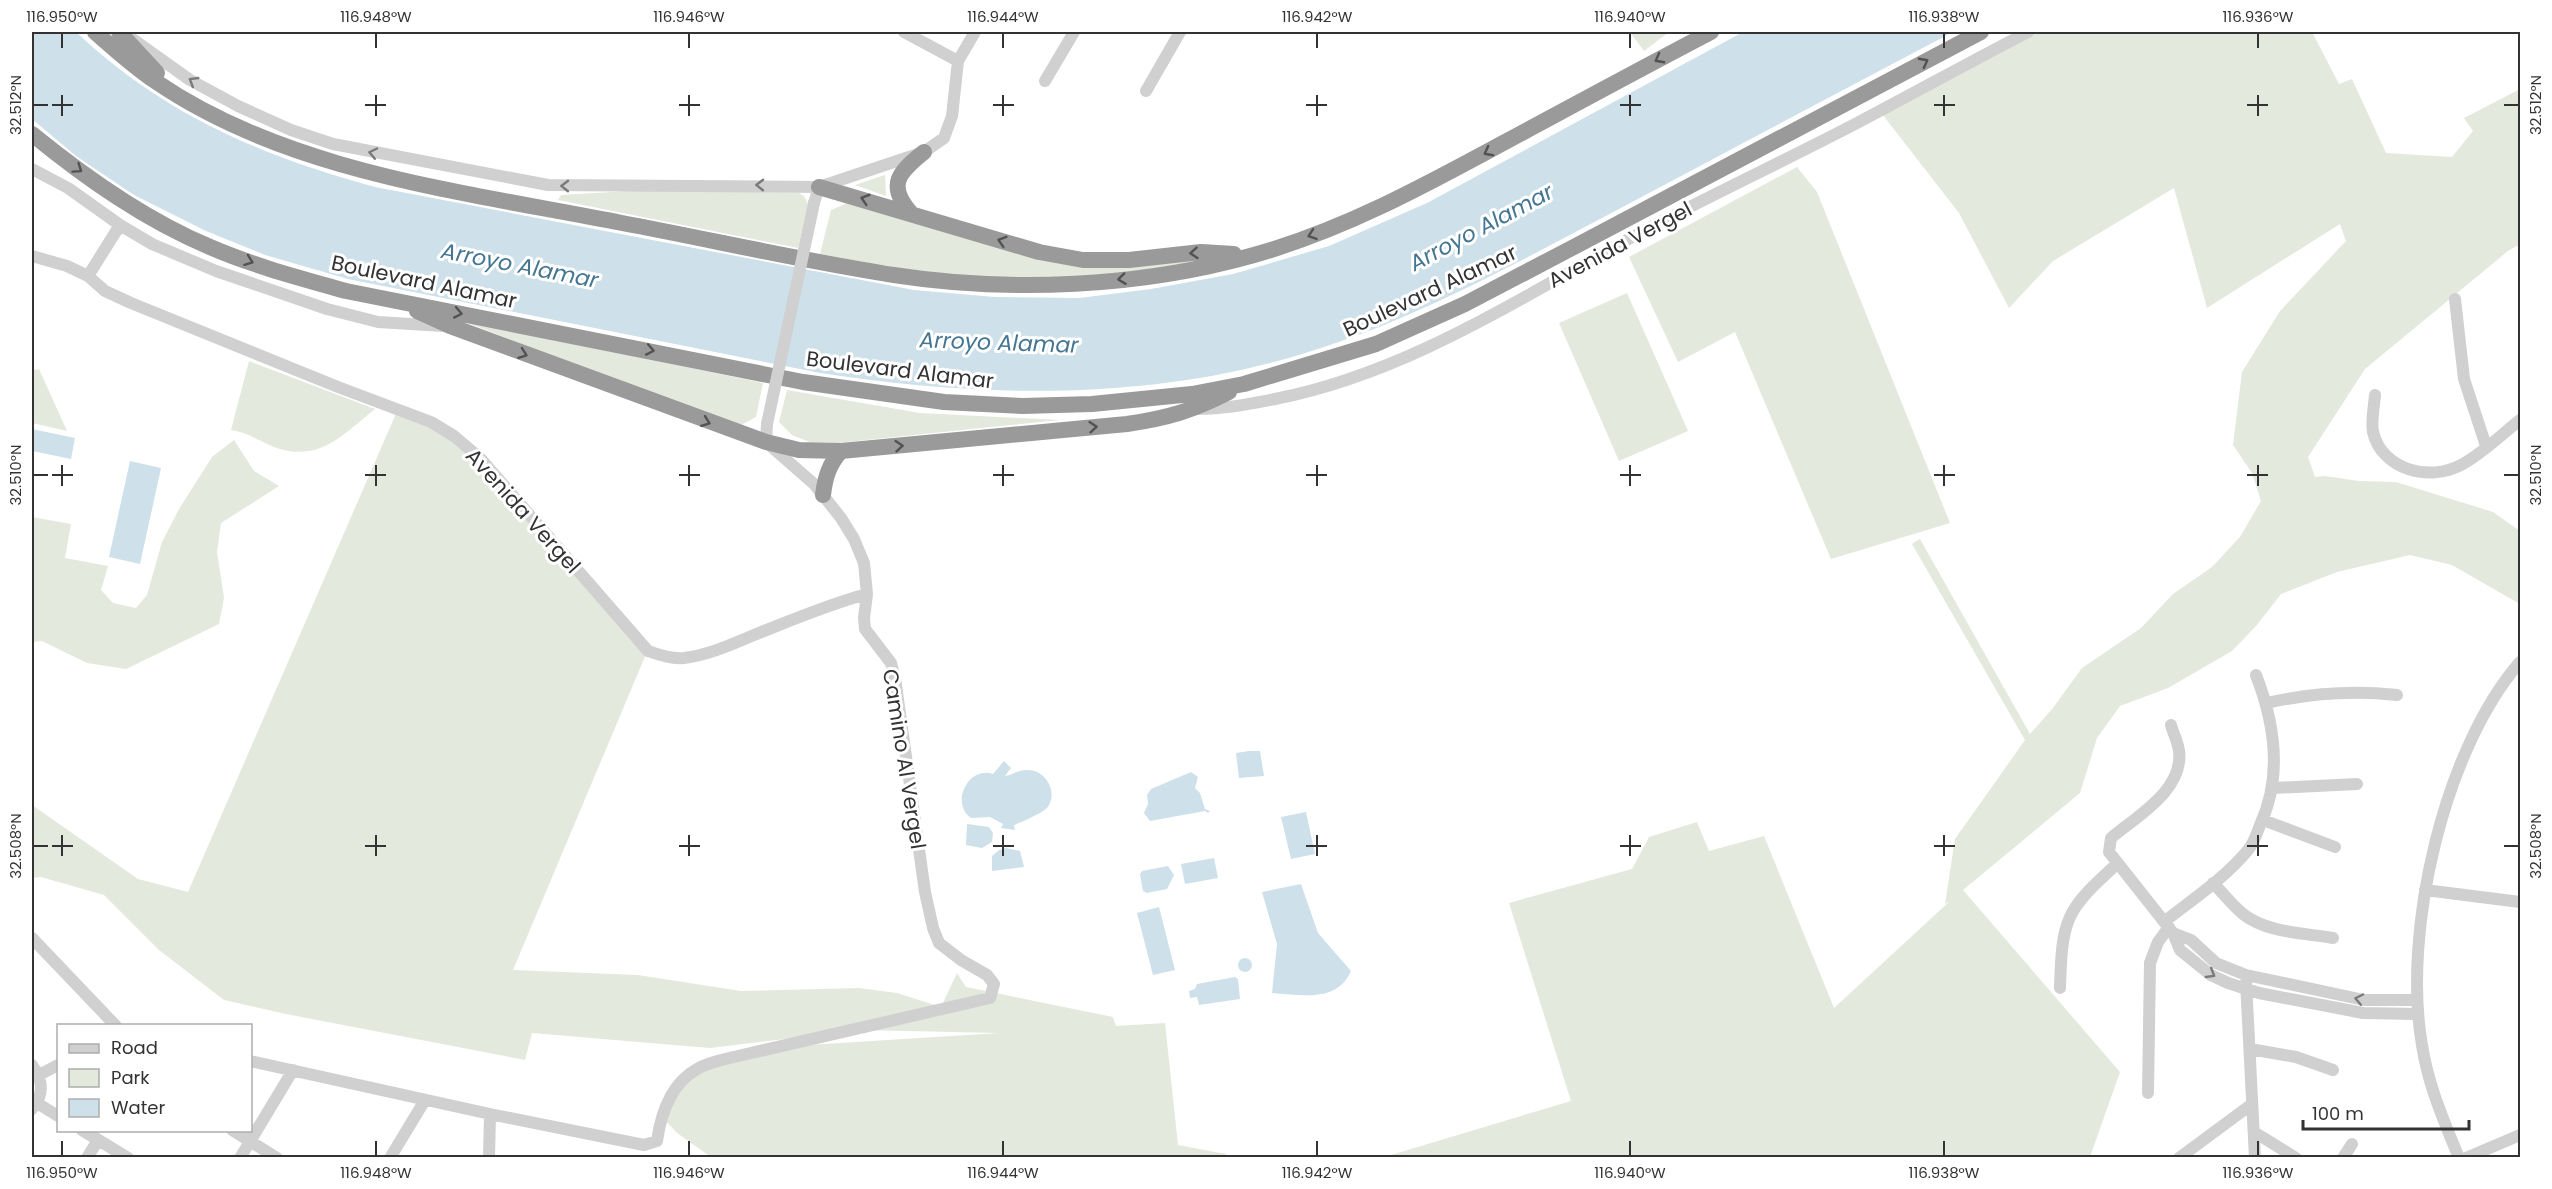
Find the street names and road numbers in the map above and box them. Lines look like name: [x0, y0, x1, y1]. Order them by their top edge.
street label: Avenida Vergel: [1543, 194, 1697, 295]
street label: Boulevard Alamar: [1338, 237, 1522, 344]
street label: Boulevard Alamar: [329, 248, 520, 315]
street label: Boulevard Alamar: [805, 344, 996, 395]
street label: Avenida Vergel: [459, 442, 587, 579]
street label: Camino Al Vergel: [876, 667, 933, 851]

